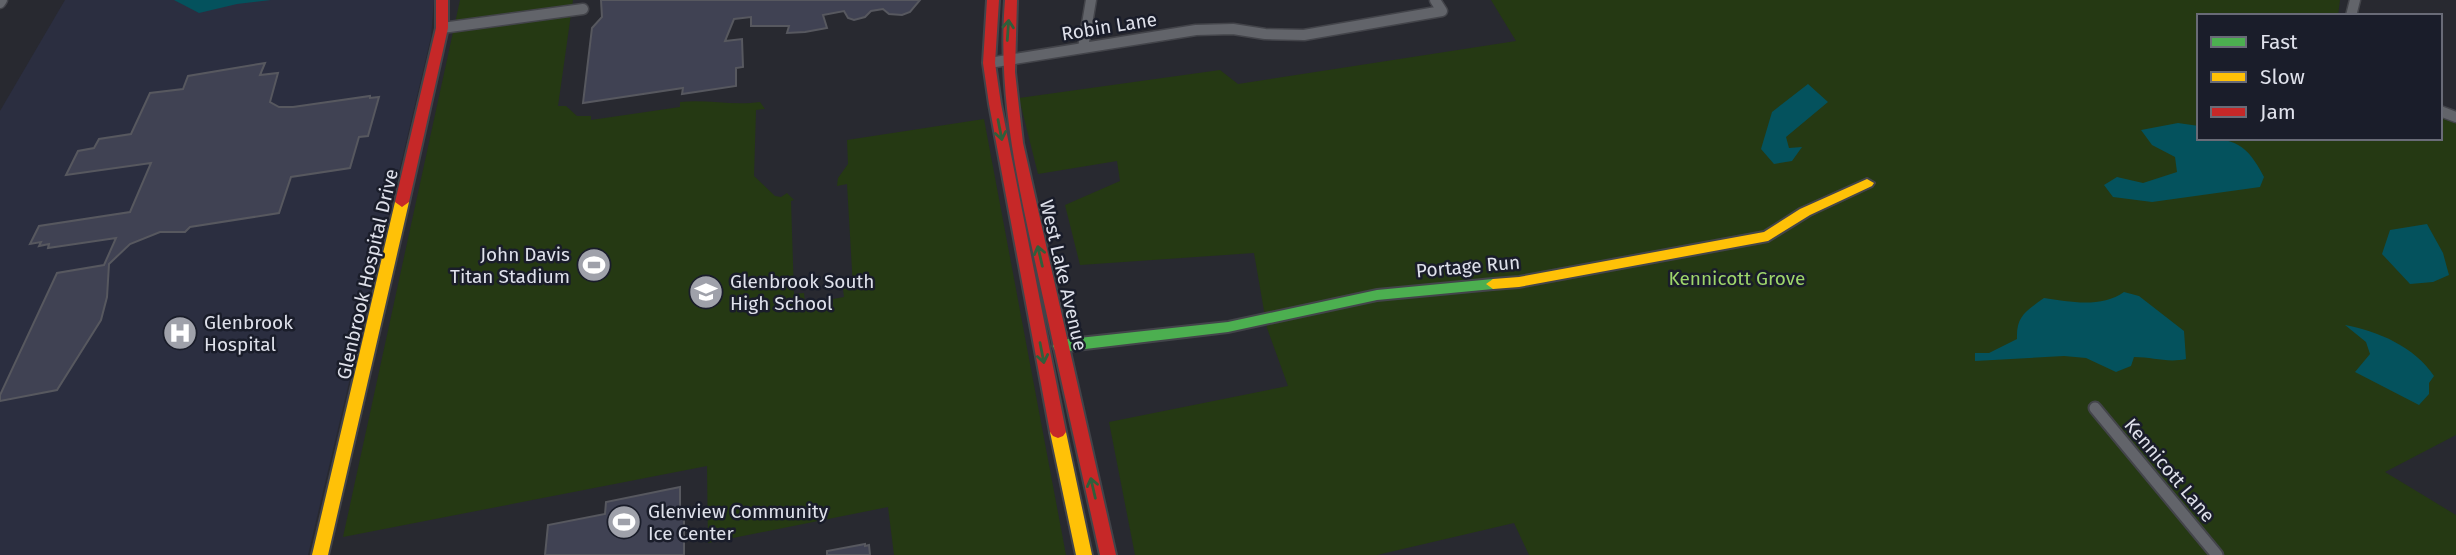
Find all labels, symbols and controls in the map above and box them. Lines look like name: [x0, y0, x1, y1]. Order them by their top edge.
street label: Robin Lane: [1060, 8, 1158, 45]
legend: [2197, 14, 2442, 140]
one-way arrow: [1002, 19, 1015, 42]
text: Fast: [2260, 29, 2298, 55]
text: Slow: [2260, 64, 2305, 90]
text: Jam: [2260, 99, 2296, 125]
one-way arrow: [994, 118, 1007, 141]
street label: Glenbrook Hospital Drive: [332, 167, 403, 382]
street label: West Lake Avenue: [1035, 197, 1092, 353]
place label: John Davis Titan Stadium: [450, 243, 570, 288]
one-way arrow: [1033, 245, 1046, 268]
sports icon: John Davis Titan Stadium: [575, 246, 613, 284]
street label: Portage Run: [1415, 250, 1521, 283]
park label: Kennicott Grove: [1669, 267, 1805, 290]
place label: Glenbrook South High School: [730, 270, 874, 315]
school or university icon: Glenbrook South High School: [687, 273, 725, 311]
place label: Glenbrook Hospital: [204, 311, 293, 356]
hospital icon: Glenbrook Hospital: [161, 314, 199, 352]
one-way arrow: [1036, 341, 1049, 364]
street label: Kennicott Lane: [2119, 414, 2220, 527]
one-way arrow: [1085, 477, 1099, 500]
place label: Glenview Community Ice Center: [648, 500, 829, 545]
sports icon: Glenview Community Ice Center: [605, 503, 643, 541]

